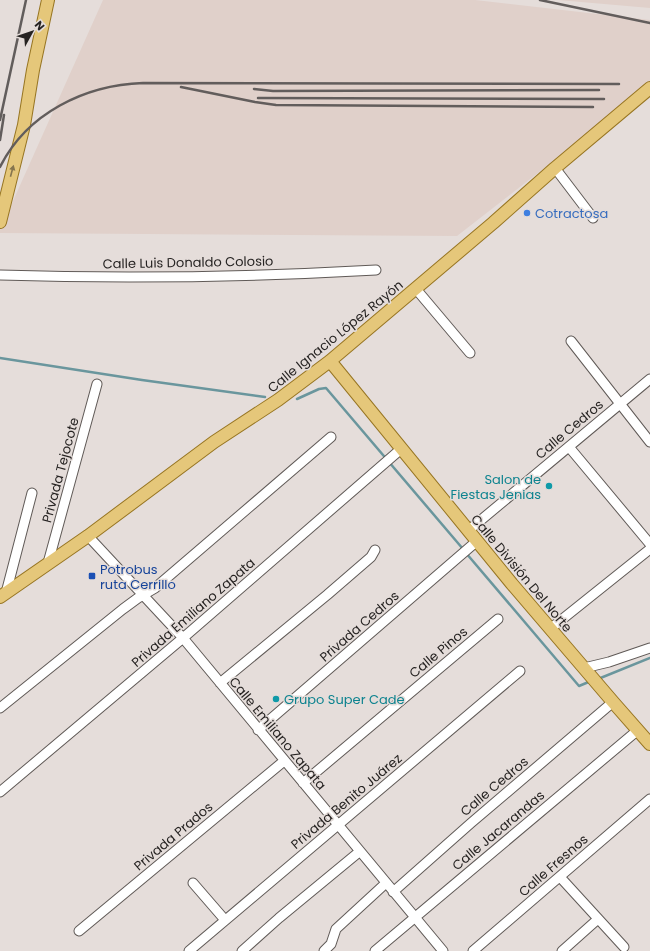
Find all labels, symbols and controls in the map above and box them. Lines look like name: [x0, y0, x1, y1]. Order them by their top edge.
north arrow: [12, 12, 52, 52]
text: N: [31, 17, 48, 34]
one-way arrow: [9, 164, 15, 176]
place label: Cotractosa: [535, 204, 608, 223]
marker: Cotractosa: [522, 208, 532, 218]
street label: Calle Luis Donaldo Colosio: [102, 252, 274, 273]
street label: Calle Ignacio López Rayón: [263, 276, 407, 397]
street label: Calle Cedros: [531, 395, 608, 464]
street label: Privada Tejocote: [37, 415, 84, 525]
place label: Salon de Fiestas Jenias: [451, 470, 541, 504]
marker: Salon de Fiestas Jenias: [544, 481, 554, 491]
street label: Calle División Del Norte: [467, 510, 577, 636]
street label: Privada Emiliano Zapata: [127, 553, 259, 671]
place label: Potrobus ruta Cerrillo: [100, 560, 176, 594]
marker: Potrobus ruta Cerrillo: [87, 571, 97, 581]
street label: Privada Cedros: [316, 586, 403, 666]
street label: Calle Pinos: [405, 622, 472, 682]
street label: Calle Emiliano Zapata: [225, 673, 331, 794]
place label: Grupo Super Cade: [284, 690, 405, 709]
marker: Grupo Super Cade: [271, 694, 281, 704]
street label: Privada Benito Juárez: [287, 749, 406, 854]
street label: Calle Cedros: [456, 752, 533, 821]
street label: Calle Jacarandas: [448, 786, 549, 875]
street label: Privada Prados: [130, 798, 217, 875]
street label: Calle Fresnos: [514, 830, 592, 901]

